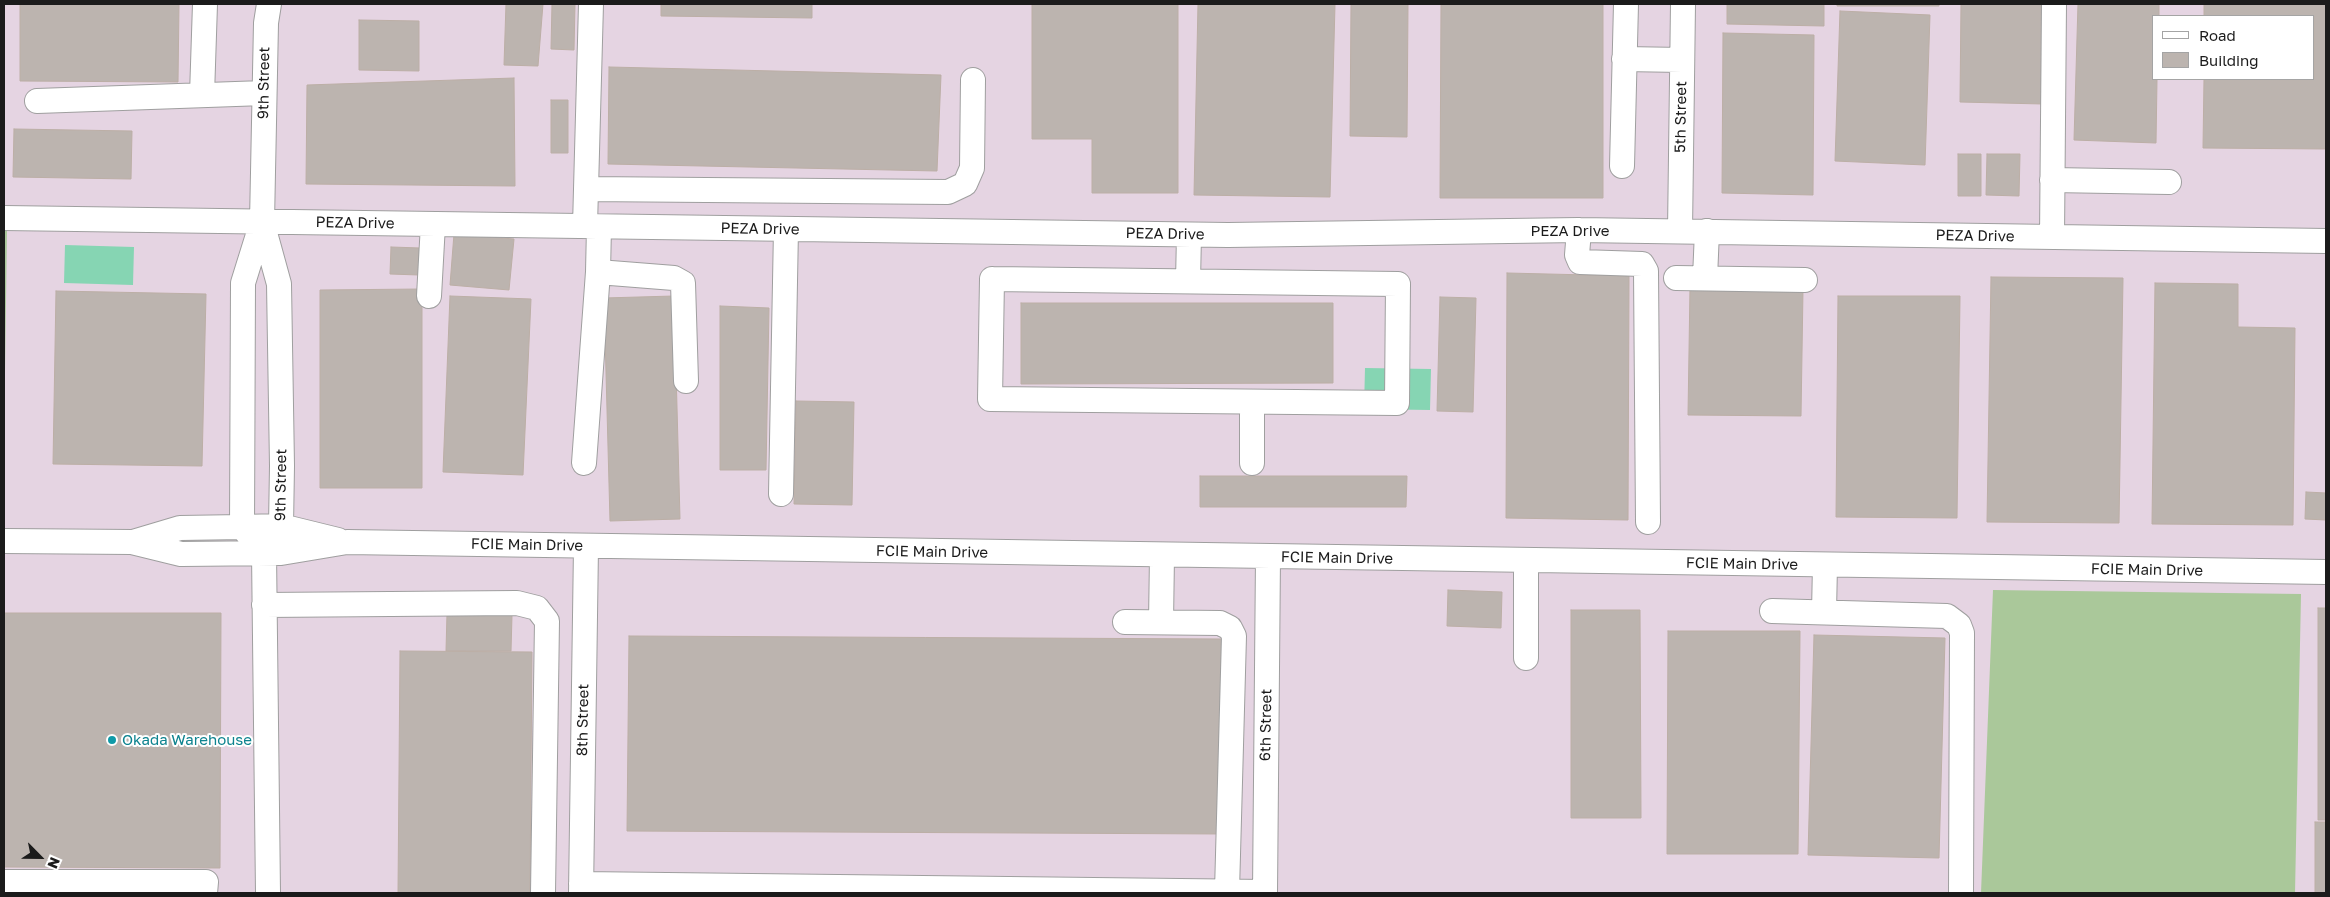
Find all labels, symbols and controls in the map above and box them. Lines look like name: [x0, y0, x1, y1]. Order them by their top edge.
legend: [2152, 15, 2315, 80]
text: Road: [2199, 26, 2236, 44]
street label: 9th Street: [254, 47, 274, 119]
text: Building: [2199, 51, 2259, 69]
street label: 5th Street: [1671, 81, 1691, 153]
street label: PEZA Drive: [315, 213, 395, 233]
street label: PEZA Drive: [720, 219, 800, 239]
street label: PEZA Drive: [1531, 222, 1609, 240]
street label: PEZA Drive: [1125, 224, 1205, 244]
street label: PEZA Drive: [1935, 226, 2015, 246]
street label: 9th Street: [271, 449, 291, 521]
street label: FCIE Main Drive: [471, 535, 583, 555]
street label: FCIE Main Drive: [876, 542, 988, 562]
street label: FCIE Main Drive: [1281, 548, 1393, 568]
street label: FCIE Main Drive: [1686, 554, 1798, 574]
street label: FCIE Main Drive: [2091, 560, 2203, 580]
street label: 8th Street: [573, 684, 593, 756]
street label: 6th Street: [1256, 689, 1276, 761]
place label: Okada Warehouse: [122, 731, 252, 749]
marker: Okada Warehouse: [106, 734, 118, 746]
north arrow: [15, 832, 65, 882]
text: N: [44, 855, 64, 871]

